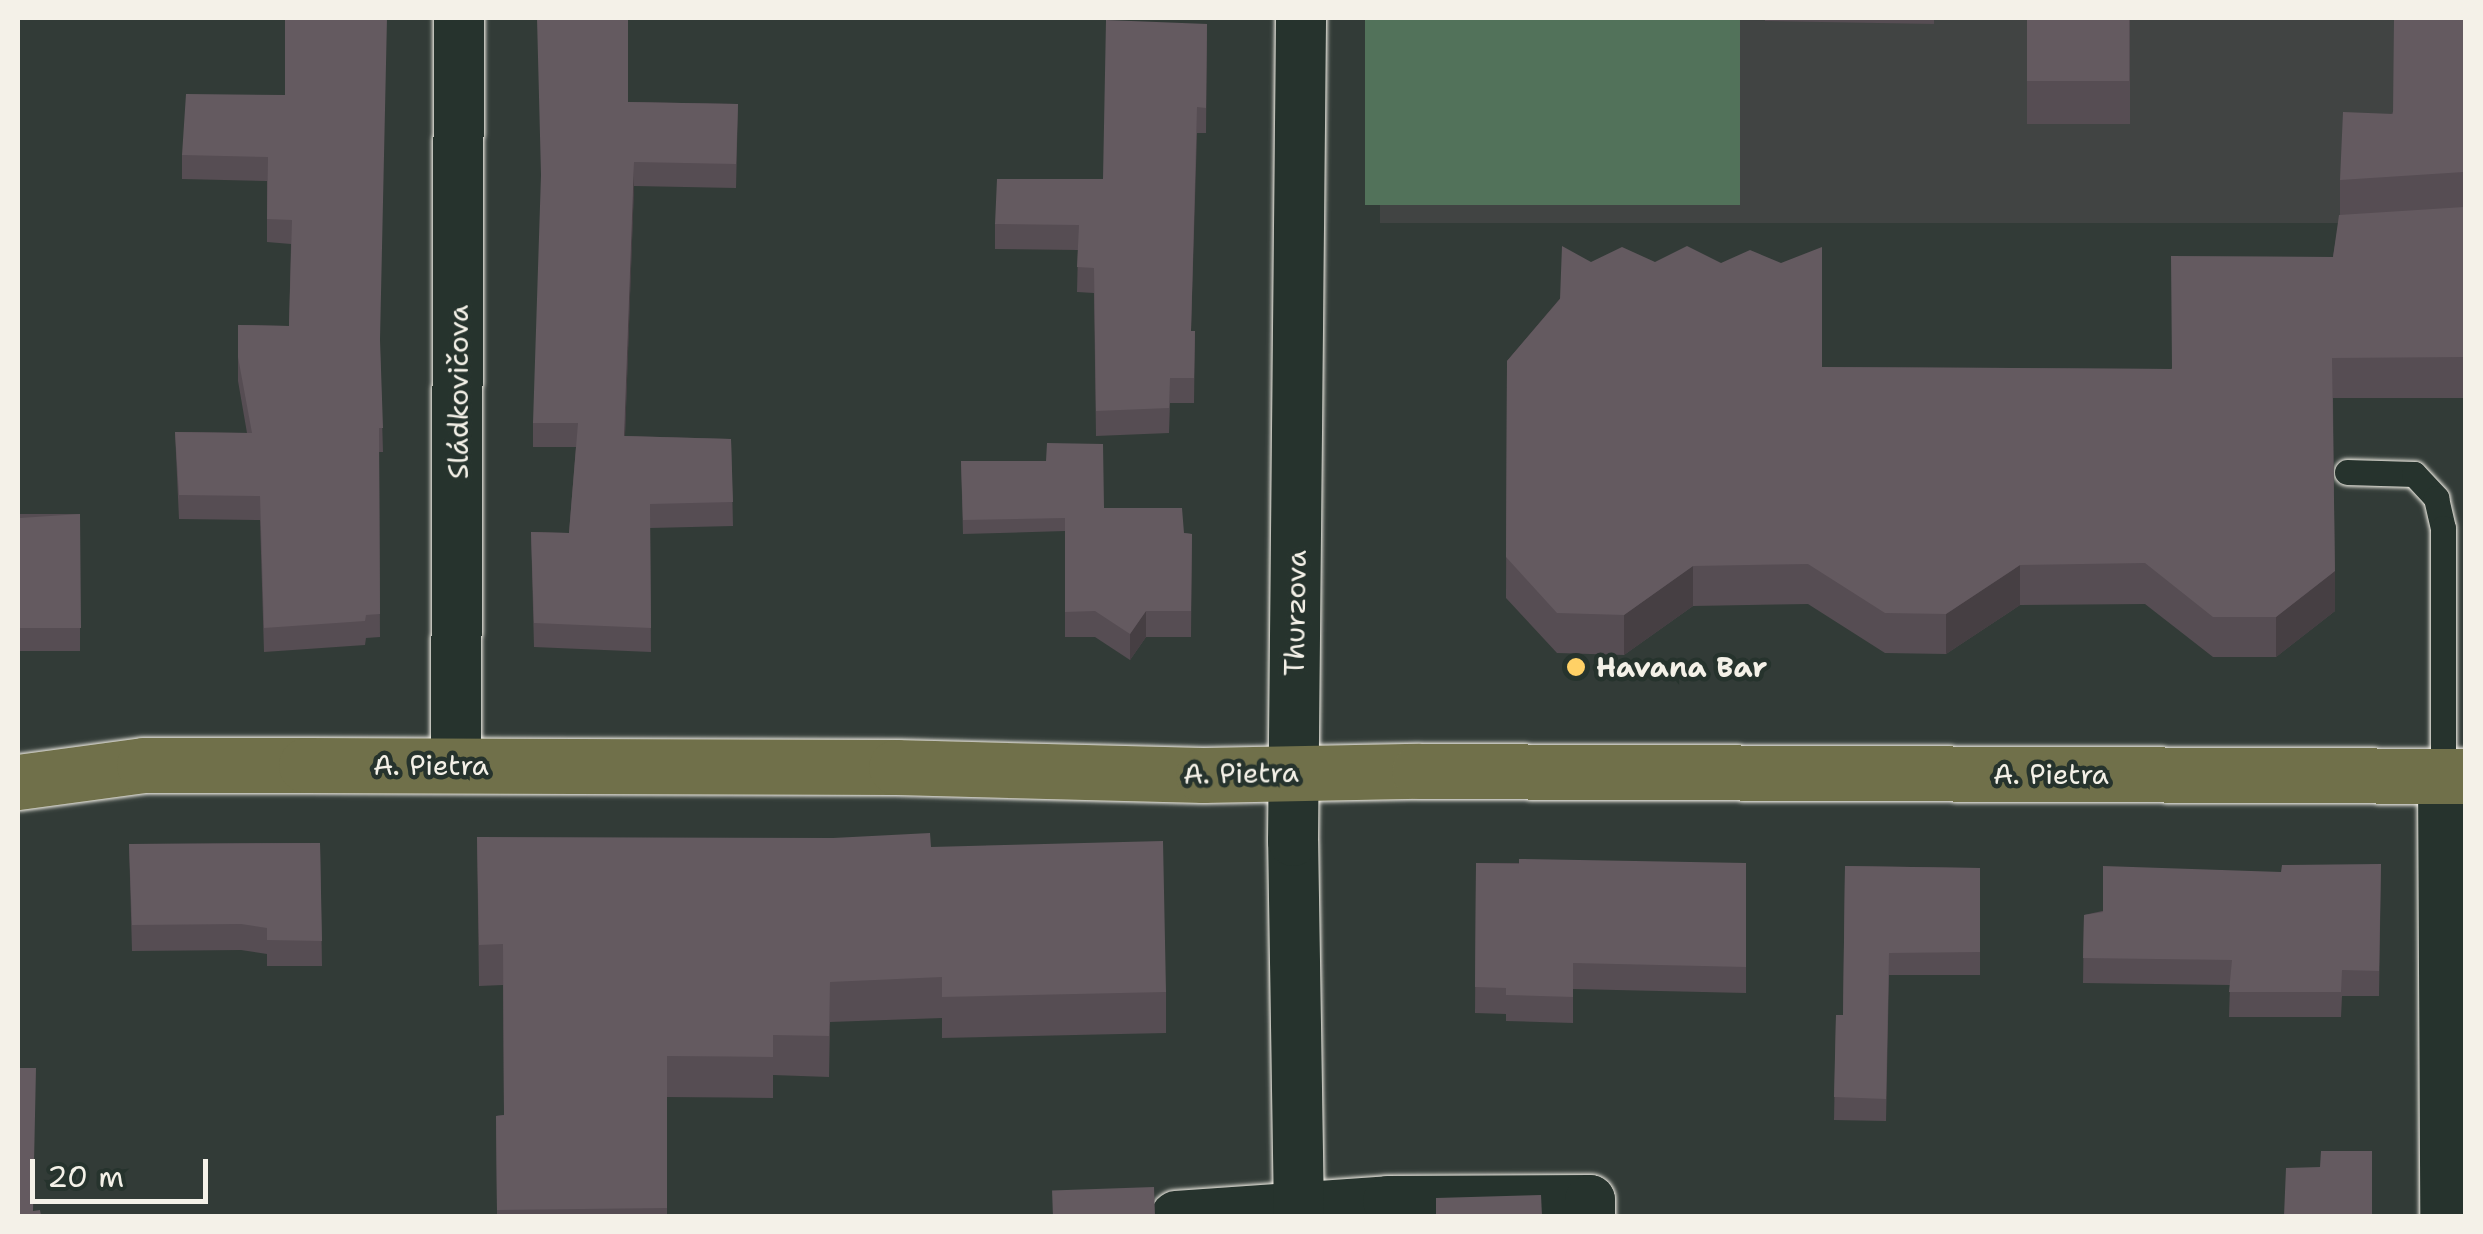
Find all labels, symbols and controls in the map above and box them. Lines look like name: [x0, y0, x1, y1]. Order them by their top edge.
street label: Sládkovičova: [441, 305, 475, 479]
street label: Thurzova: [1277, 550, 1313, 676]
place label: Havana Bar: [1596, 650, 1767, 684]
marker: Havana Bar: [1565, 656, 1587, 678]
street label: A. Pietra: [373, 748, 489, 782]
street label: A. Pietra: [1183, 755, 1299, 791]
street label: A. Pietra: [1993, 757, 2109, 791]
scale bar: [35, 1139, 212, 1201]
text: 20 m: [47, 1156, 124, 1197]

